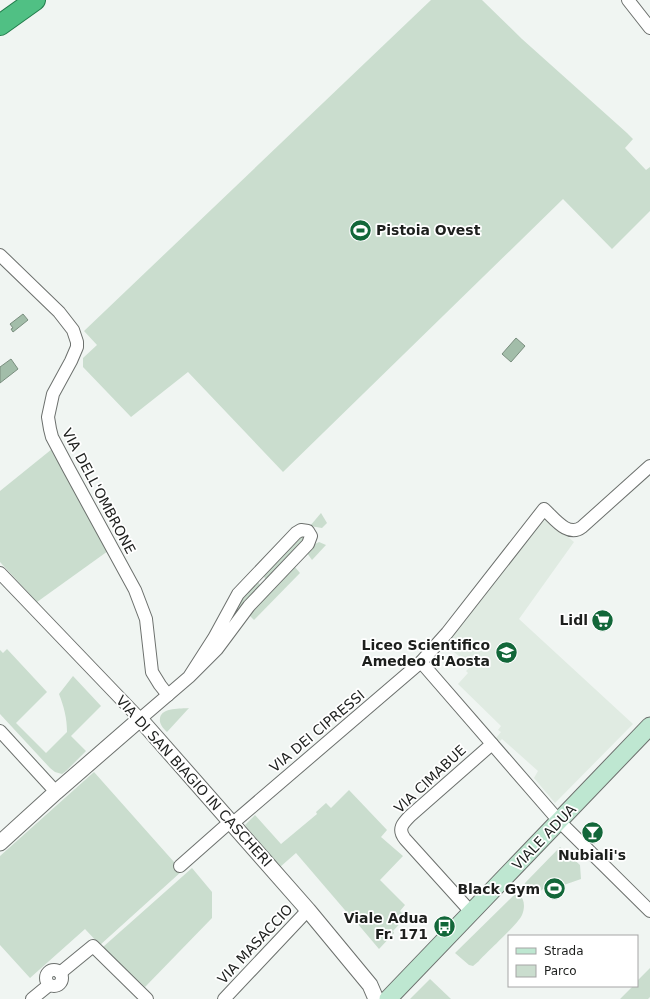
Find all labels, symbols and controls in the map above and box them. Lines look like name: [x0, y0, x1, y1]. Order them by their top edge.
sports icon: Pistoia Ovest: [347, 217, 373, 243]
place label: Pistoia Ovest: [376, 222, 481, 238]
street label: VIA DELL'OMBRONE: [59, 426, 139, 556]
supermarket icon: Lidl: [590, 607, 616, 633]
place label: Lidl: [559, 612, 588, 628]
place label: Liceo Scientifico Amedeo d'Aosta: [362, 637, 490, 669]
school or university icon: Liceo Scientifico Amedeo d'Aosta: [493, 640, 519, 666]
street label: VIA DEI CIPRESSI: [266, 687, 368, 775]
street label: VIA DI SAN BIAGIO IN CASCHERI: [113, 692, 275, 870]
street label: VIA CIMABUE: [391, 742, 469, 816]
street label: VIALE ADUA: [509, 801, 579, 873]
bar icon: Nubiali's: [579, 820, 605, 846]
place label: Nubiali's: [558, 847, 626, 863]
sports icon: Black Gym: [542, 876, 568, 902]
place label: Black Gym: [457, 881, 540, 897]
street label: VIA MASACCIO: [214, 901, 296, 987]
place label: Viale Adua Fr. 171: [344, 910, 428, 942]
bus stop icon: Viale Adua Fr. 171: [431, 913, 457, 939]
legend: [508, 935, 638, 987]
text: Strada: [544, 944, 584, 958]
text: Parco: [544, 964, 577, 978]

